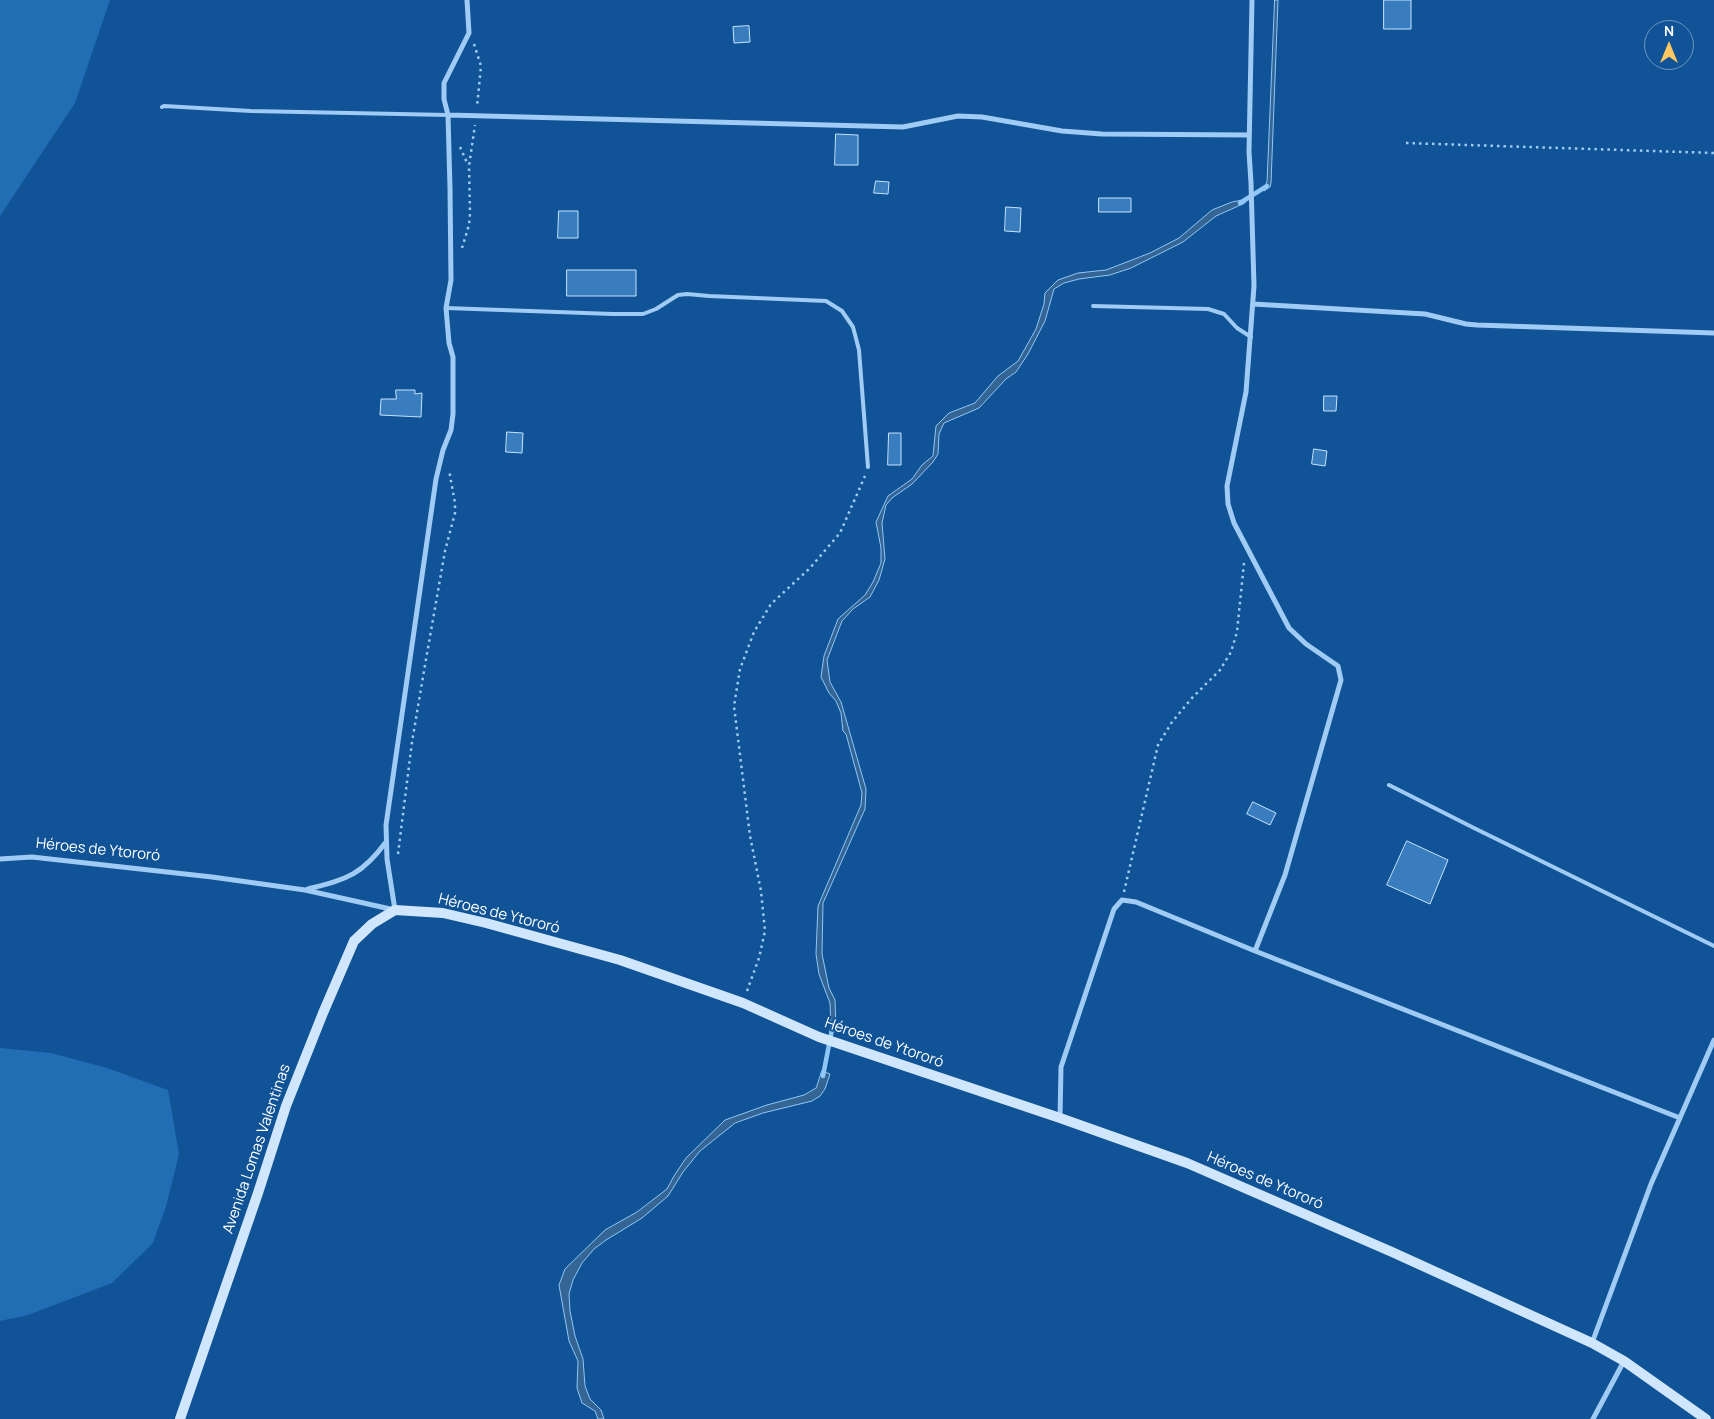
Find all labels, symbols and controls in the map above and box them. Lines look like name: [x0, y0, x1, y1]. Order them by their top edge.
north arrow: [1644, 20, 1694, 70]
text: N: [1664, 21, 1674, 40]
street label: Héroes de Ytororó: [35, 835, 161, 865]
street label: Héroes de Ytororó: [436, 890, 562, 938]
street label: Héroes de Ytororó: [822, 1014, 946, 1072]
street label: Avenida Lomas Valentinas: [219, 1062, 295, 1236]
street label: Héroes de Ytororó: [1204, 1148, 1326, 1214]

